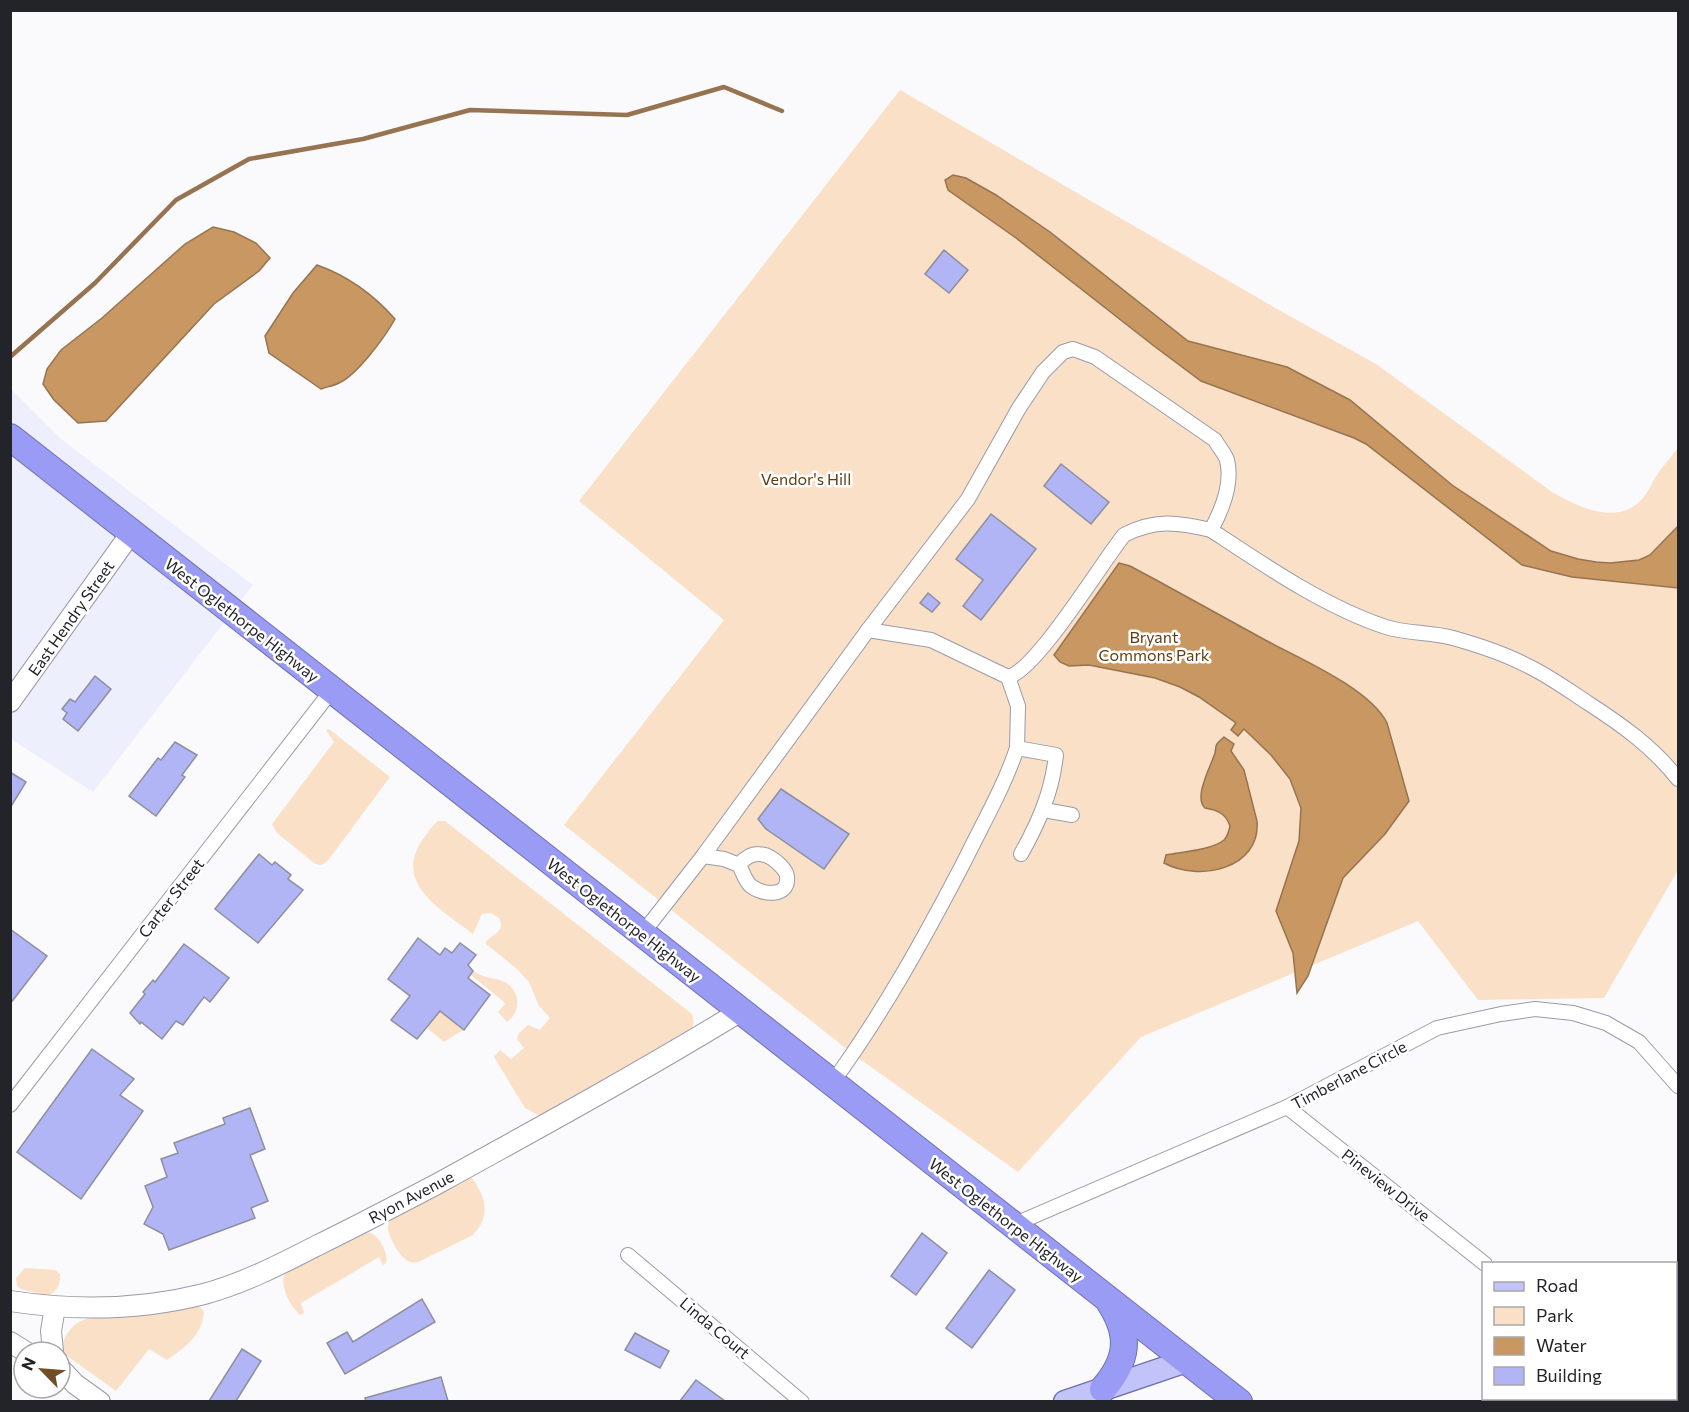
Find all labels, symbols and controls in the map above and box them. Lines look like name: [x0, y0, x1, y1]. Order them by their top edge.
park label: Vendor's Hill: [761, 469, 851, 488]
street label: West Oglethorpe Highway: [162, 554, 323, 686]
street label: East Hendry Street: [24, 556, 118, 679]
park label: Bryant Commons Park: [1099, 627, 1210, 664]
street label: Carter Street: [134, 854, 208, 941]
street label: West Oglethorpe Highway: [544, 854, 705, 986]
street label: Timberlane Circle: [1288, 1036, 1409, 1113]
street label: Pineview Drive: [1338, 1144, 1434, 1225]
street label: West Oglethorpe Highway: [926, 1154, 1087, 1286]
street label: Ryon Avenue: [365, 1166, 457, 1227]
legend: [1482, 1262, 1677, 1400]
text: Road: [1536, 1274, 1578, 1296]
street label: Linda Court: [676, 1293, 755, 1363]
text: Park: [1536, 1304, 1574, 1326]
text: Water: [1536, 1334, 1587, 1356]
north arrow: [12, 1340, 72, 1400]
text: N: [17, 1354, 39, 1373]
text: Building: [1536, 1364, 1602, 1386]

